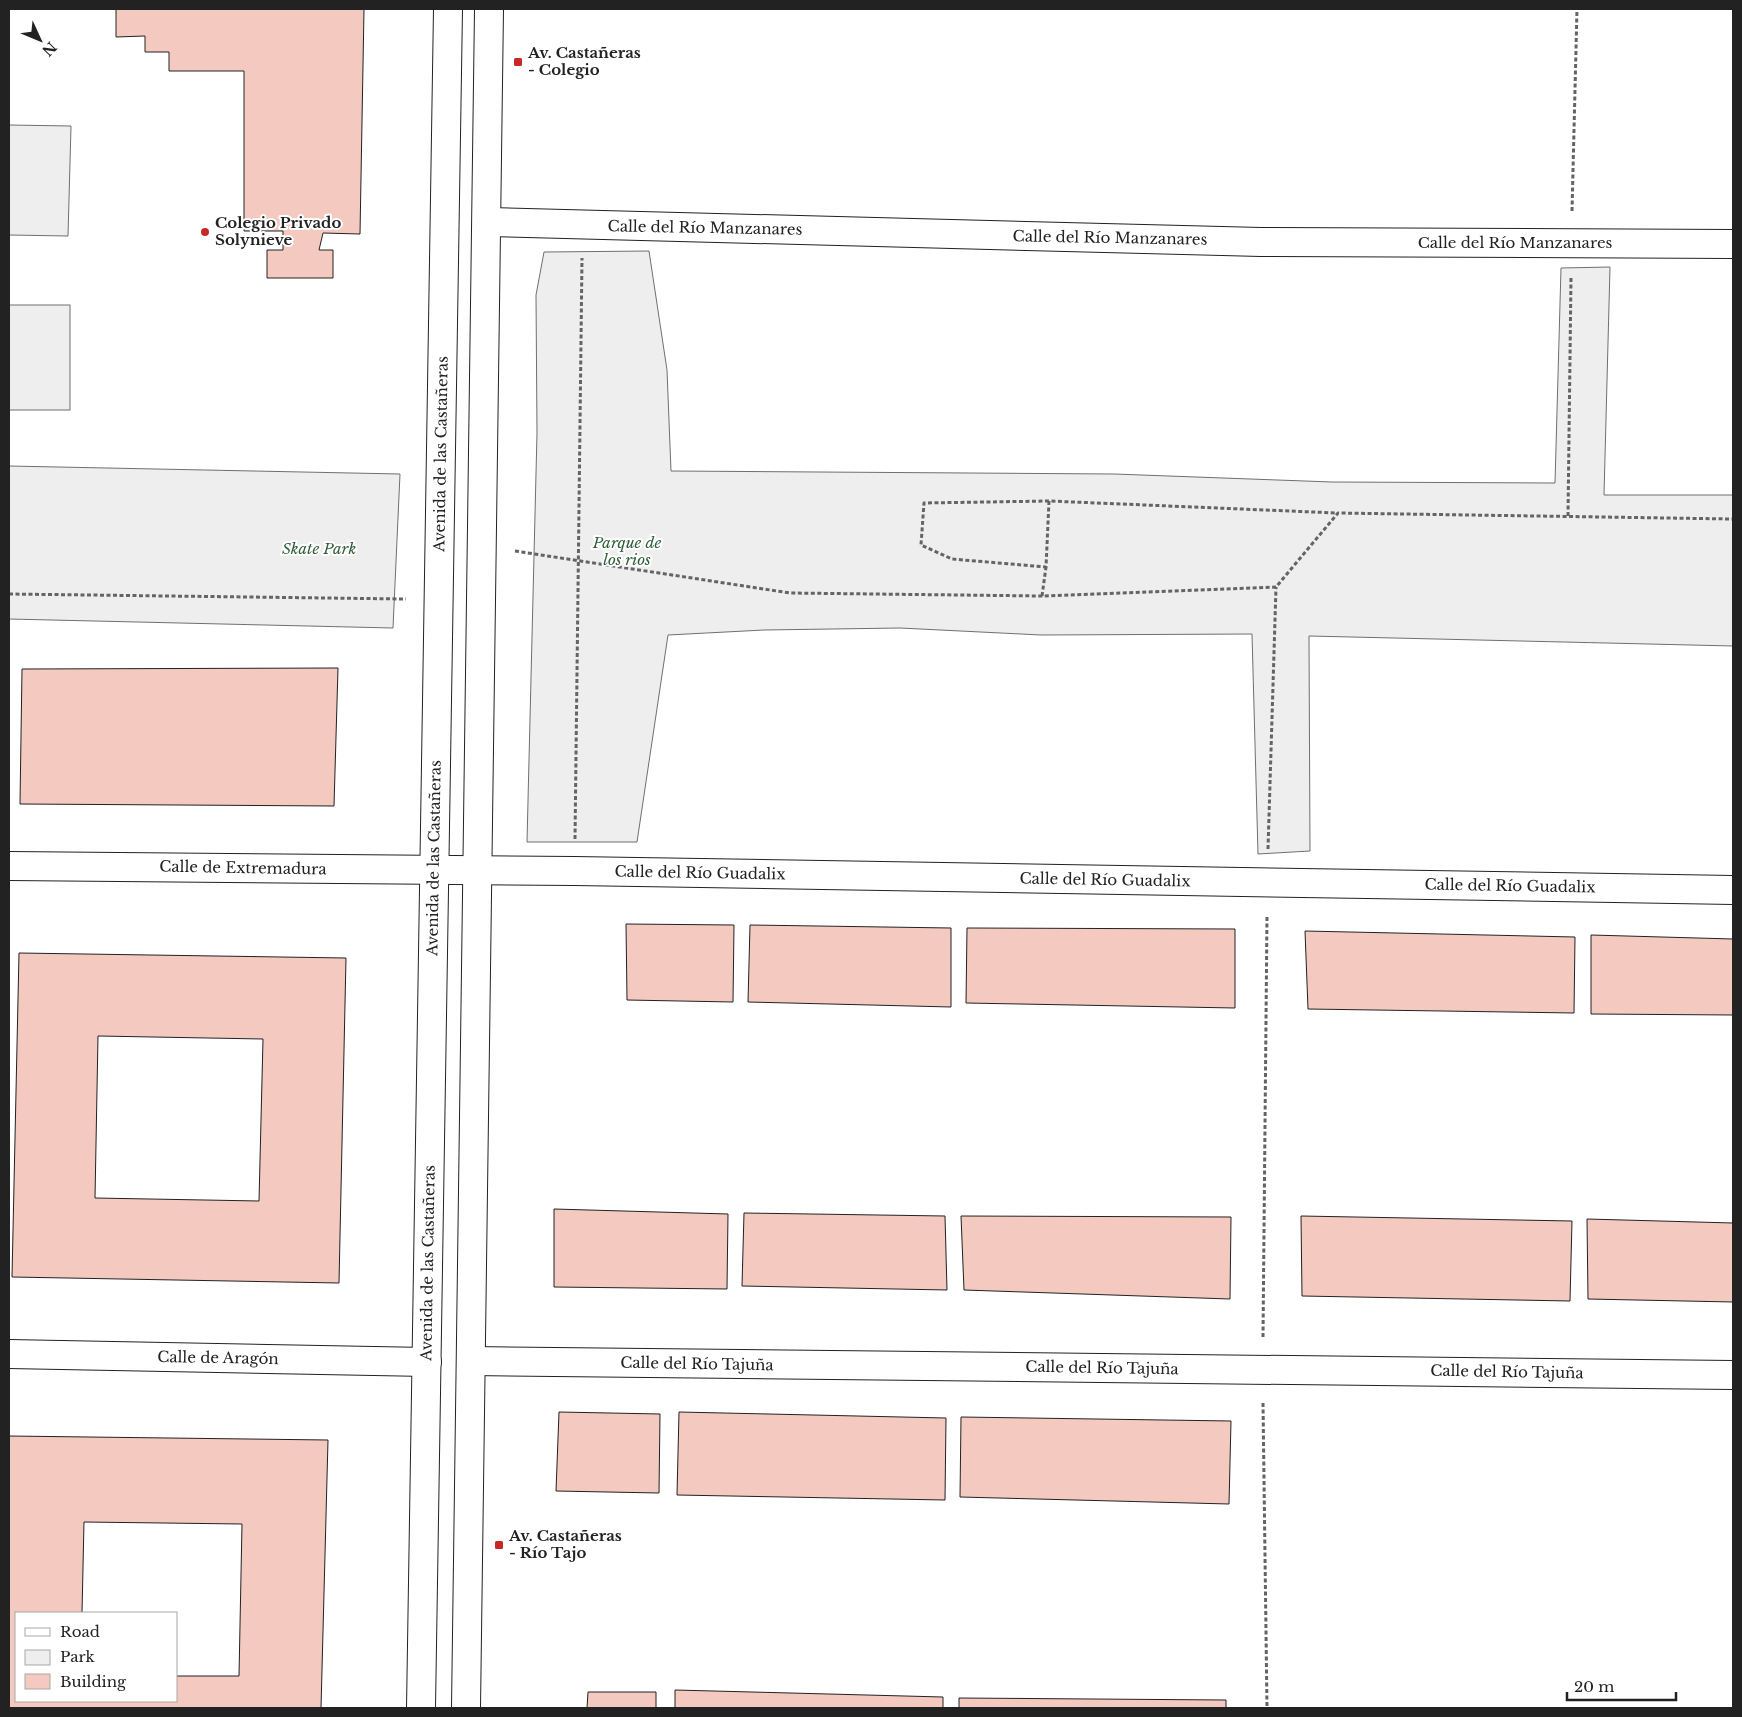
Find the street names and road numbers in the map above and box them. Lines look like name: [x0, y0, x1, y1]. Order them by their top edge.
street label: Calle del Río Manzanares: [608, 216, 803, 239]
street label: Calle del Río Manzanares: [1013, 226, 1208, 249]
street label: Calle del Río Manzanares: [1418, 233, 1613, 252]
street label: Avenida de las Castañeras: [429, 356, 452, 553]
street label: Avenida de las Castañeras: [422, 760, 445, 957]
street label: Calle de Extremadura: [159, 857, 328, 878]
street label: Calle del Río Guadalix: [614, 862, 786, 883]
street label: Calle del Río Guadalix: [1019, 869, 1191, 890]
street label: Calle del Río Guadalix: [1424, 875, 1596, 896]
street label: Avenida de las Castañeras: [416, 1165, 439, 1362]
street label: Calle de Aragón: [157, 1347, 279, 1368]
street label: Calle del Río Tajuña: [620, 1353, 775, 1374]
street label: Calle del Río Tajuña: [1025, 1357, 1180, 1378]
street label: Calle del Río Tajuña: [1430, 1361, 1585, 1382]

